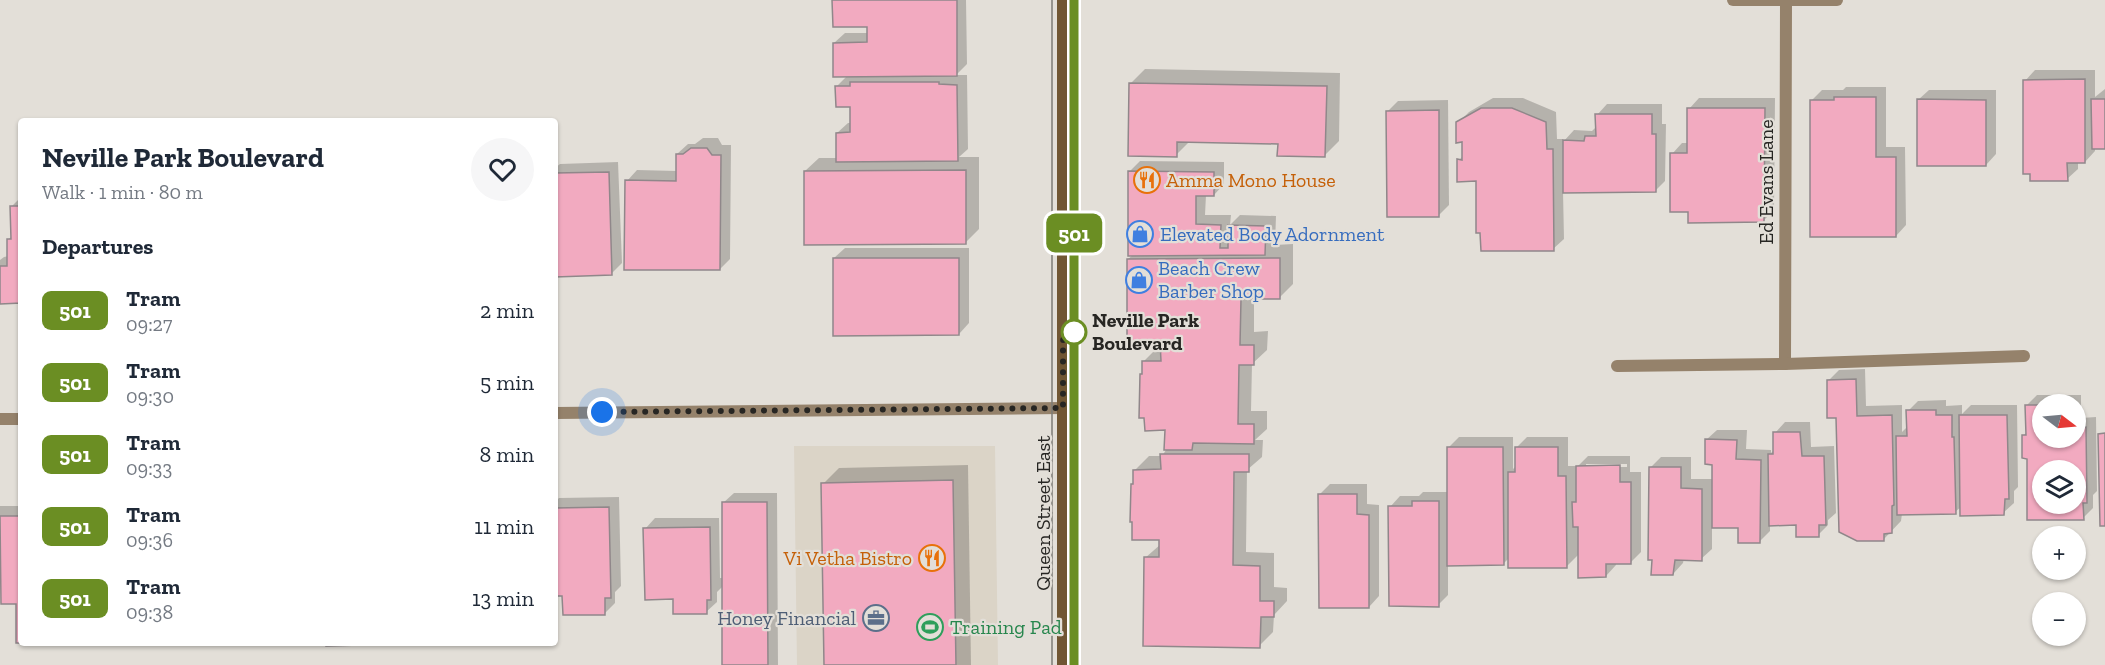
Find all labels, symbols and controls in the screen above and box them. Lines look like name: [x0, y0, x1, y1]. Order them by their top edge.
street label: Ed Evans Lane: [1754, 119, 1778, 245]
button: heart: [471, 138, 534, 201]
text: Neville Park Boulevard: [42, 141, 324, 174]
restaurant icon: Amma Mono House: [1132, 165, 1162, 195]
place label: Amma Mono House: [1166, 168, 1336, 192]
text: Walk · 1 min · 80 m: [42, 180, 203, 204]
line badge: 501: [1040, 214, 1108, 252]
shop icon: Elevated Body Adornment: [1125, 219, 1155, 249]
text: 501: [1058, 221, 1090, 246]
place label: Elevated Body Adornment: [1160, 222, 1385, 246]
text: Departures: [42, 233, 153, 260]
place label: Beach Crew Barber Shop: [1158, 256, 1264, 303]
shop icon: Beach Crew Barber Shop: [1124, 265, 1154, 295]
text: Tram: [126, 285, 180, 312]
text: 2 min: [480, 297, 534, 324]
text: 501: [59, 298, 91, 323]
place label: Neville Park Boulevard: [1092, 308, 1199, 355]
text: 09:27: [126, 312, 172, 336]
marker: Neville Park Boulevard: [1061, 319, 1087, 345]
text: Tram: [126, 357, 180, 384]
text: 5 min: [480, 369, 534, 396]
text: 501: [59, 370, 91, 395]
text: 09:30: [126, 384, 174, 408]
north arrow: [2032, 394, 2086, 448]
map controls: [2032, 394, 2086, 646]
your location: [587, 397, 617, 427]
text: Tram: [126, 429, 180, 456]
street label: Queen Street East: [1031, 435, 1055, 591]
text: 8 min: [479, 441, 534, 468]
text: 501: [59, 442, 91, 467]
text: 09:33: [126, 456, 172, 480]
button: layers: [2032, 460, 2086, 514]
text: Tram: [126, 501, 180, 528]
text: 11 min: [474, 513, 534, 540]
text: 501: [59, 514, 91, 539]
button: +: [2032, 526, 2086, 580]
text: 09:36: [126, 528, 173, 552]
restaurant icon: Vi Vetha Bistro: [917, 543, 947, 573]
place label: Vi Vetha Bistro: [783, 546, 912, 570]
text: Tram: [126, 573, 180, 600]
text: 13 min: [472, 585, 534, 612]
text: 501: [59, 586, 91, 611]
button: −: [2032, 592, 2086, 646]
text: 09:38: [126, 600, 173, 624]
office icon: Honey Financial: [861, 603, 891, 633]
place label: Honey Financial: [717, 606, 856, 630]
sports icon: Training Pad: [915, 612, 945, 642]
place label: Training Pad: [950, 615, 1062, 639]

